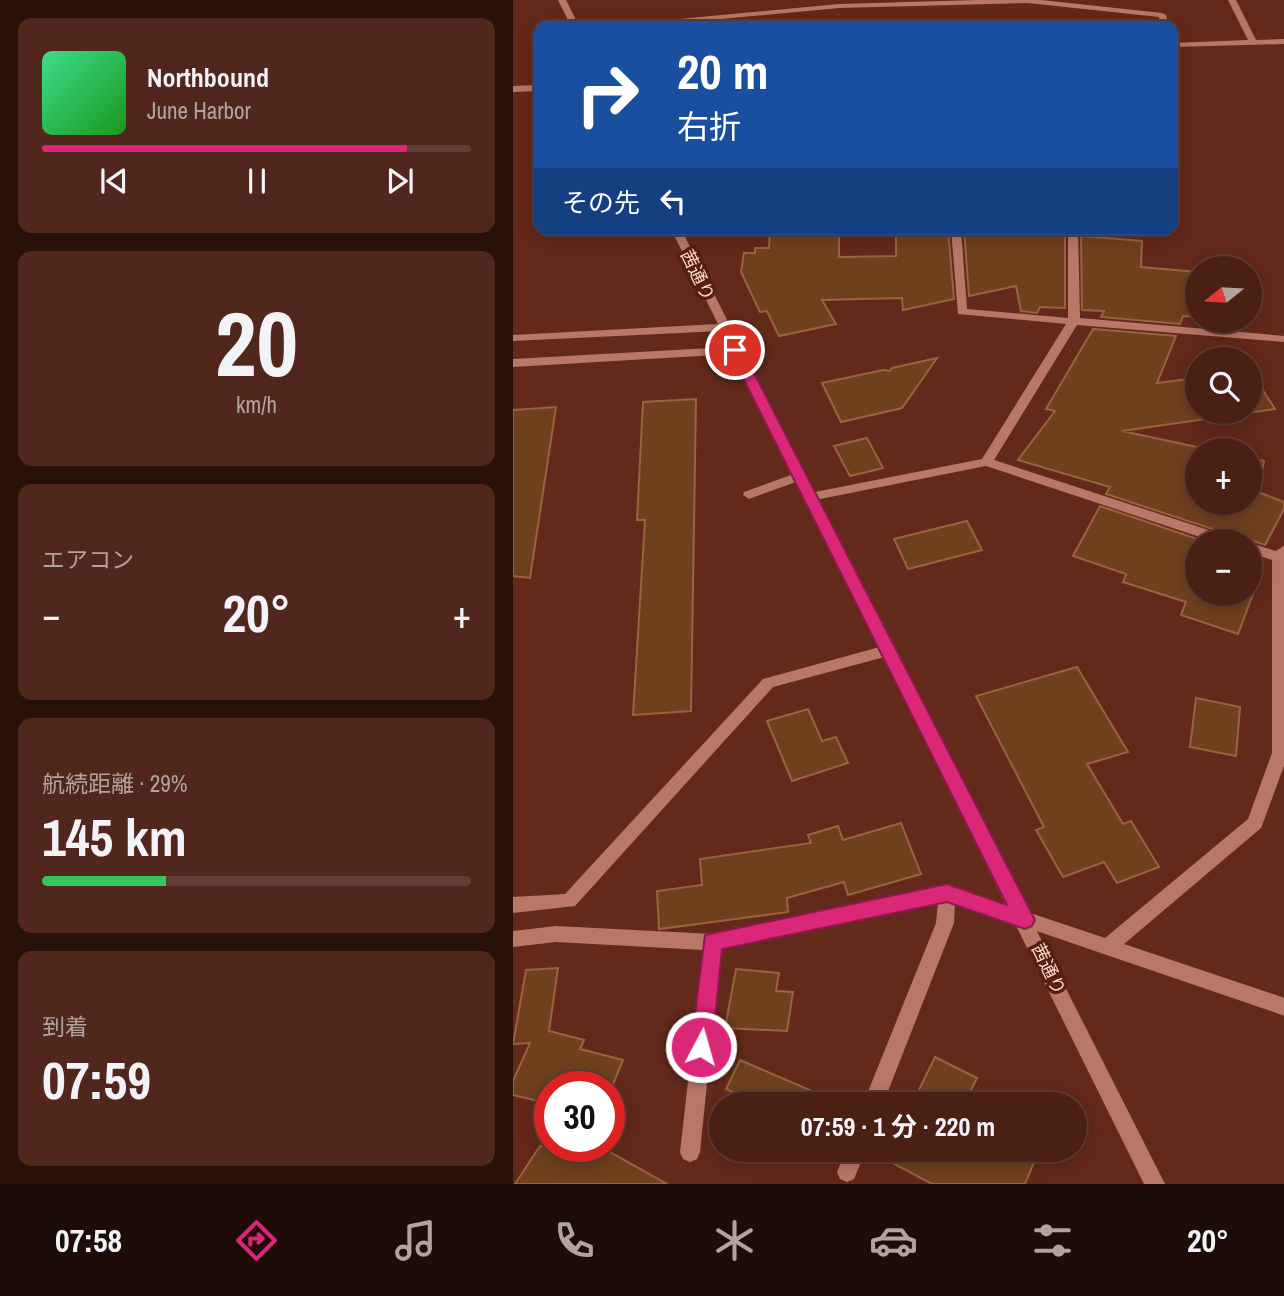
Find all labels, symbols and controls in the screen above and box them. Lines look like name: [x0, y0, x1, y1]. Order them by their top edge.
text: 20 m: [677, 38, 769, 104]
icon: right: [562, 49, 653, 140]
text: Northbound: [147, 60, 269, 95]
text: June Harbor: [147, 95, 251, 126]
text: 右折: [677, 105, 741, 148]
icon: previous: [95, 162, 133, 200]
icon: pause: [238, 162, 276, 200]
icon: next: [381, 162, 419, 200]
icon: left: [654, 182, 692, 220]
text: その先: [562, 185, 640, 220]
street label: 茜通り: [675, 245, 721, 305]
north arrow: [1185, 256, 1262, 332]
map controls: [1185, 256, 1262, 606]
text: 20: [215, 282, 298, 404]
pin: [705, 320, 765, 380]
icon: arrive: [716, 331, 754, 369]
button: search: [1185, 347, 1262, 424]
text: km/h: [236, 389, 277, 420]
button: +: [1185, 438, 1262, 515]
button: −: [1185, 529, 1262, 606]
text: エアコン: [42, 544, 134, 575]
text: 20°: [222, 578, 291, 648]
text: −: [42, 589, 60, 640]
text: +: [453, 589, 471, 640]
text: 航続距離 · 29%: [42, 768, 187, 799]
text: 145 km: [42, 802, 187, 872]
street label: 茜通り: [1026, 939, 1072, 999]
position arrow: [664, 1010, 738, 1084]
text: 到着: [42, 1011, 88, 1042]
text: 07:59: [42, 1045, 151, 1115]
speed limit sign: 30: [534, 1071, 625, 1162]
text: 07:59 · 1 分 · 220 m: [801, 1109, 995, 1144]
icon: directions: [232, 1216, 281, 1265]
icon: music: [391, 1216, 440, 1265]
icon: phone: [550, 1216, 599, 1265]
icon: climate: [710, 1216, 759, 1265]
icon: car: [869, 1216, 918, 1265]
icon: filters: [1028, 1216, 1077, 1265]
text: 07:58: [55, 1219, 122, 1262]
text: 20°: [1187, 1219, 1229, 1262]

